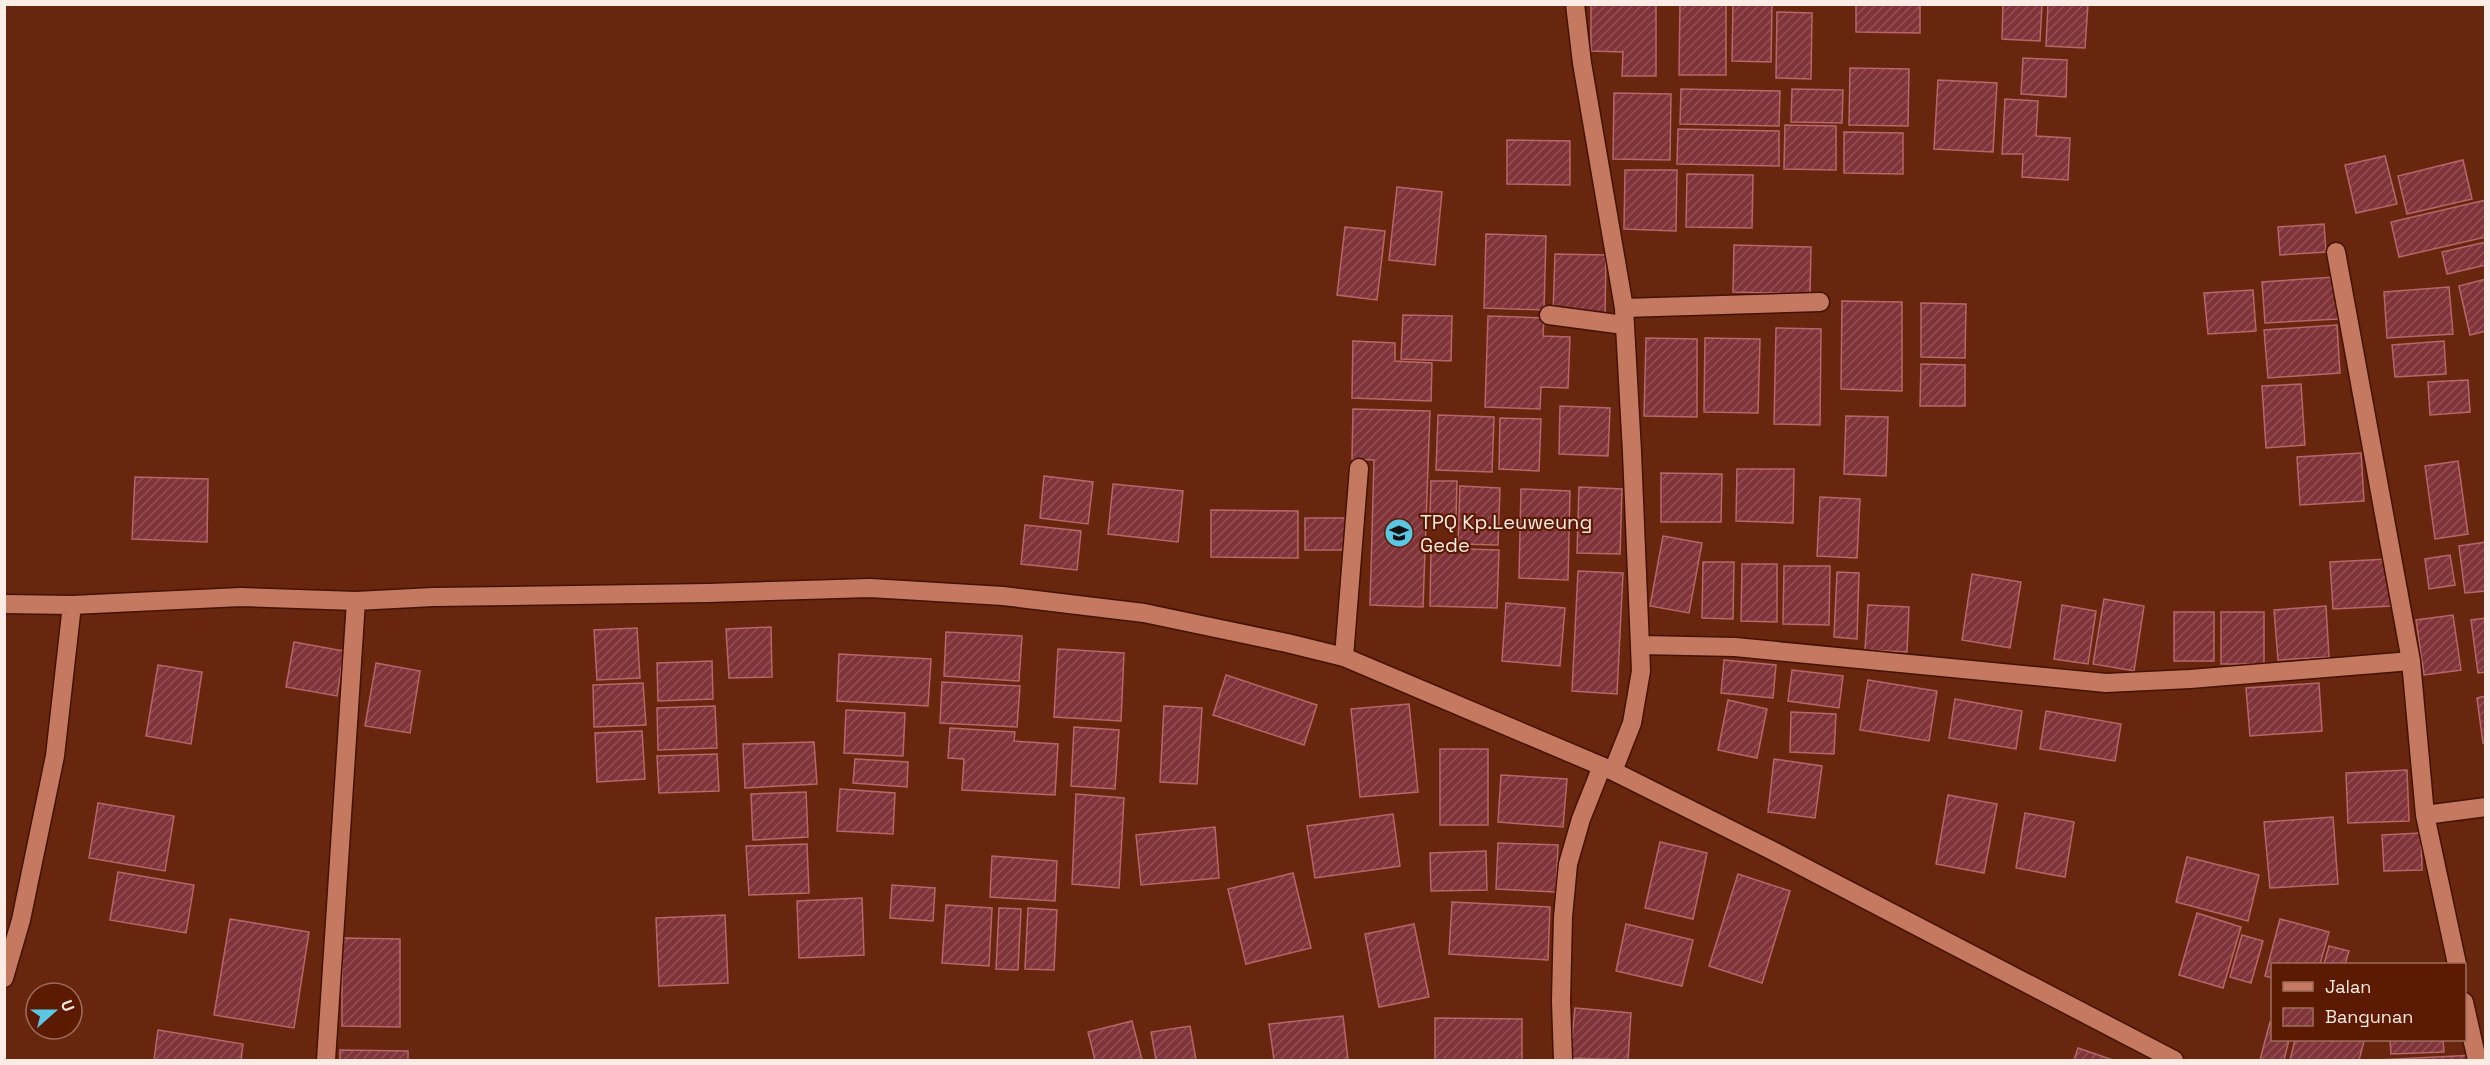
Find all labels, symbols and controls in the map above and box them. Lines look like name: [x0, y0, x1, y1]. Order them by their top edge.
place label: TPQ Kp.Leuweung Gede: [1420, 509, 1592, 558]
school or university icon: TPQ Kp.Leuweung Gede: [1383, 517, 1415, 549]
legend: [2271, 963, 2466, 1041]
text: Jalan: [2325, 975, 2371, 998]
north arrow: [24, 981, 84, 1041]
text: U: [56, 997, 79, 1015]
text: Bangunan: [2325, 1005, 2413, 1028]

